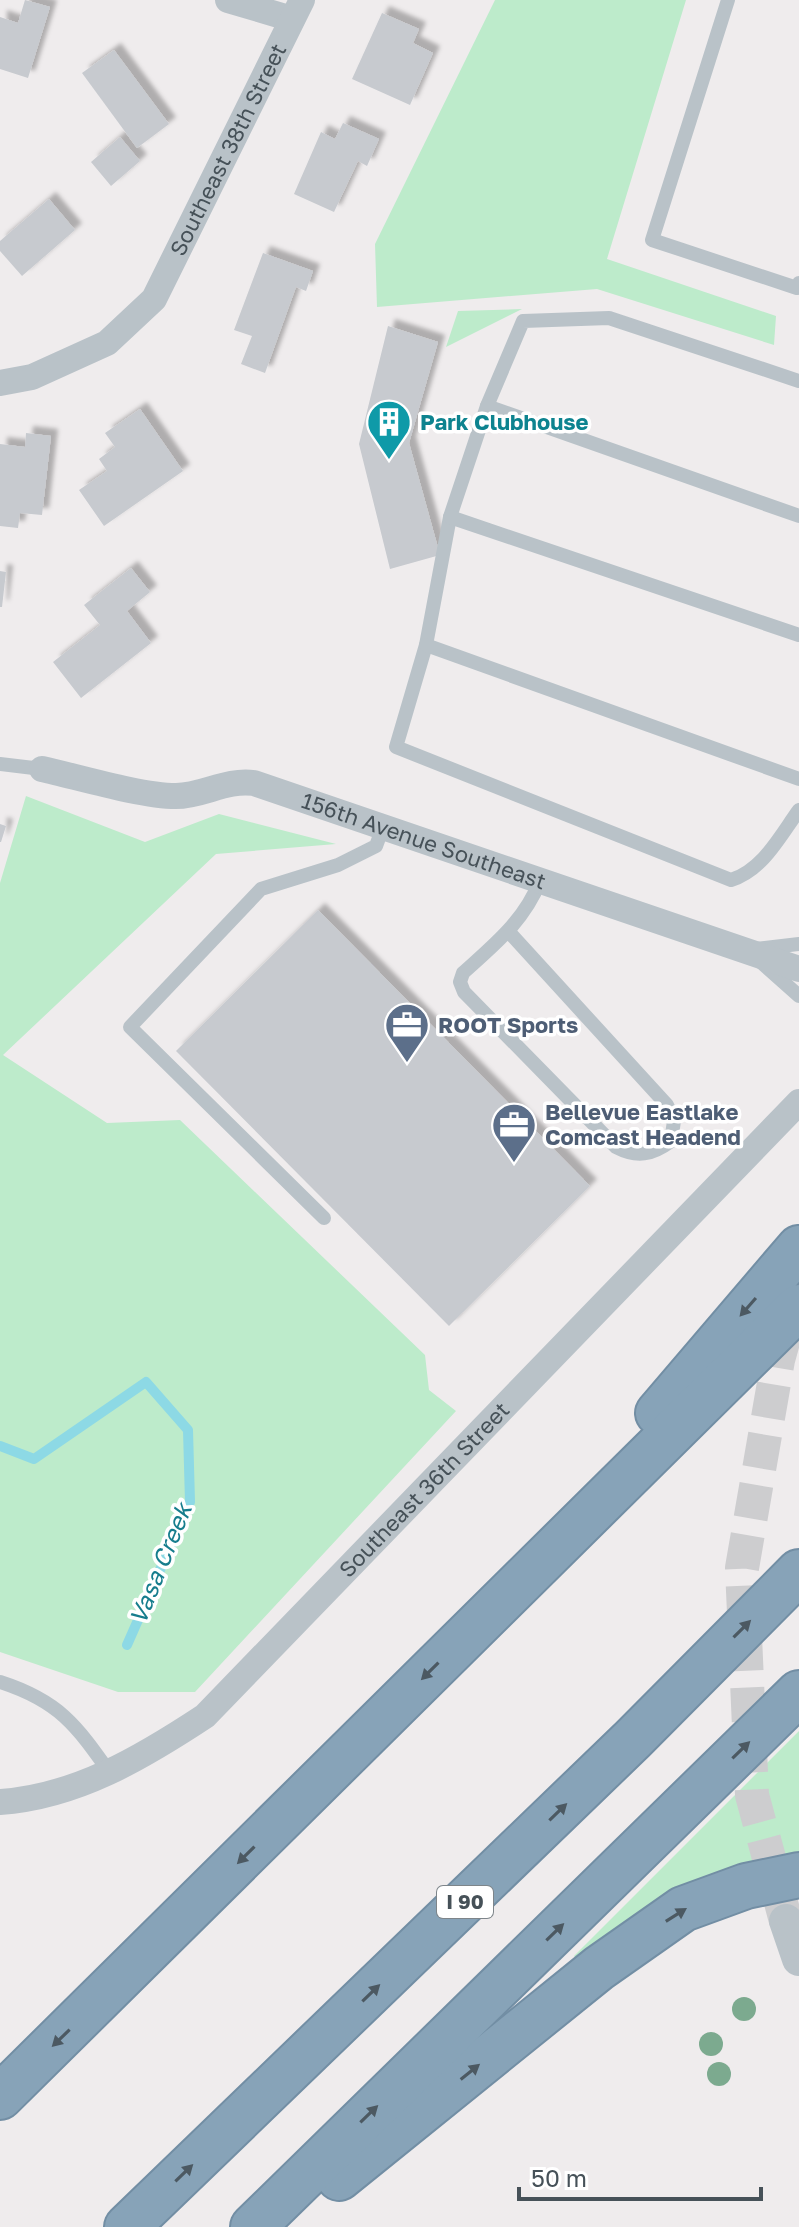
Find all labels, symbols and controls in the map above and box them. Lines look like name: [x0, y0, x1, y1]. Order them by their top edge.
street label: Southeast 38th Street: [164, 39, 291, 260]
building icon: Park Clubhouse: [365, 398, 413, 461]
place label: Park Clubhouse: [420, 408, 589, 435]
street label: 156th Avenue Southeast: [298, 786, 550, 895]
office icon: ROOT Sports: [383, 1001, 431, 1064]
place label: ROOT Sports: [438, 1011, 578, 1038]
place label: Bellevue Eastlake Comcast Headend: [545, 1098, 741, 1150]
office icon: Bellevue Eastlake Comcast Headend: [490, 1101, 538, 1164]
one-way arrow: [740, 1297, 757, 1317]
street label: Southeast 36th Street: [333, 1396, 515, 1582]
water label: Vasa Creek: [122, 1497, 198, 1628]
one-way arrow: [733, 1620, 751, 1639]
one-way arrow: [421, 1661, 439, 1680]
one-way arrow: [731, 1741, 750, 1760]
one-way arrow: [548, 1803, 567, 1821]
one-way arrow: [237, 1846, 256, 1864]
road number: I 90: [437, 1886, 493, 1918]
one-way arrow: [665, 1908, 687, 1922]
one-way arrow: [545, 1923, 564, 1942]
one-way arrow: [361, 1984, 380, 2003]
one-way arrow: [52, 2028, 71, 2047]
one-way arrow: [460, 2065, 480, 2081]
one-way arrow: [359, 2105, 378, 2123]
scale bar: [519, 2151, 761, 2201]
text: 50 m: [531, 2163, 587, 2192]
one-way arrow: [174, 2165, 193, 2183]

